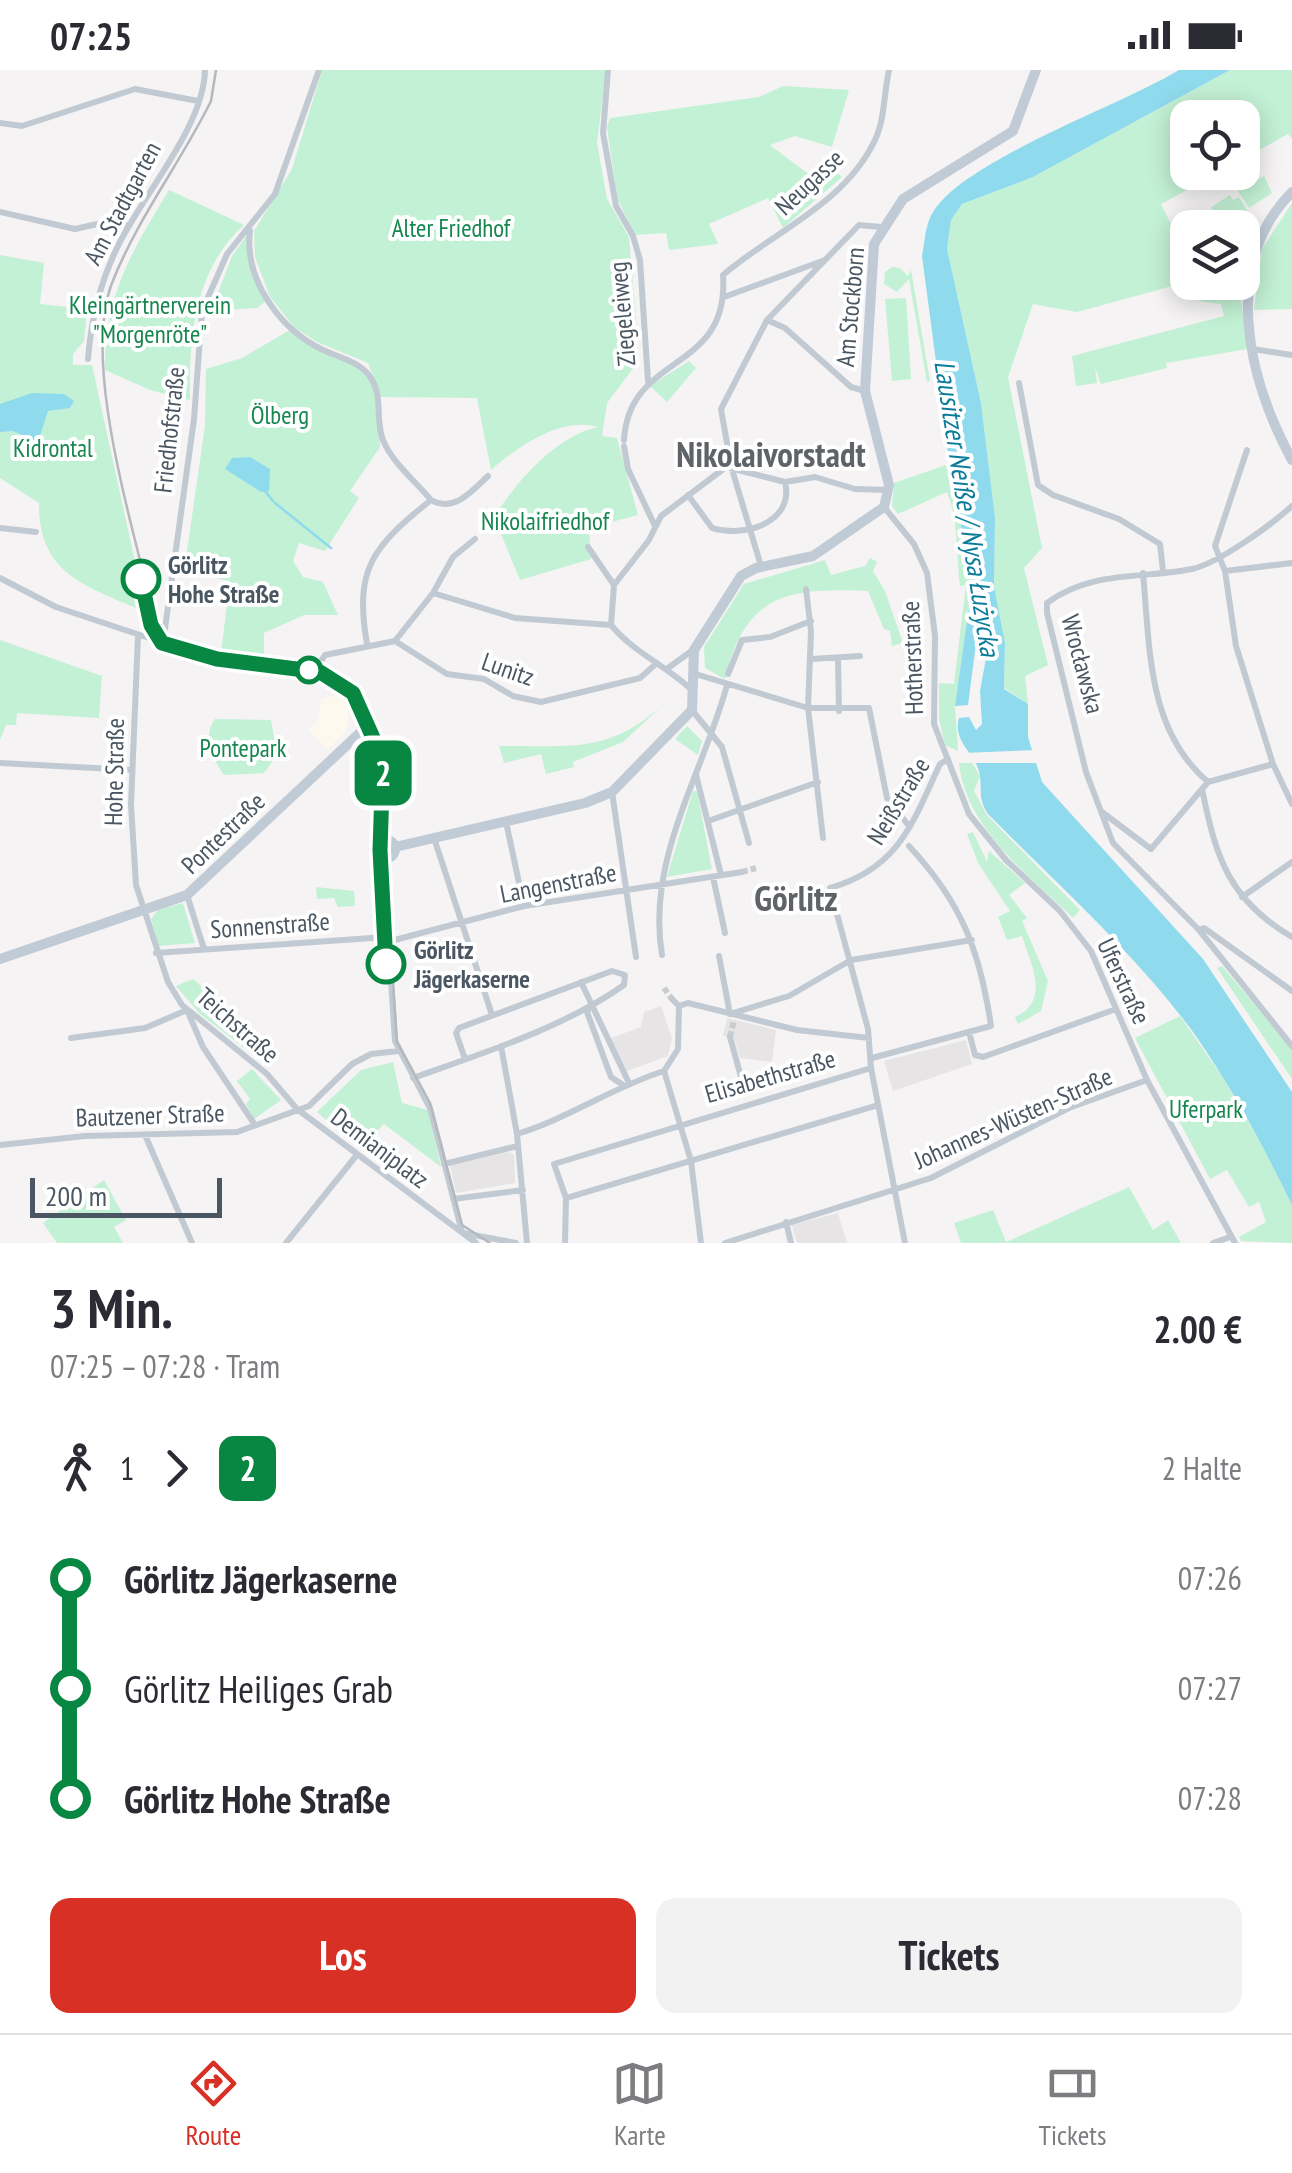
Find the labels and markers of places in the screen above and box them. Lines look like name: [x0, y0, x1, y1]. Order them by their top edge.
place label: Görlitz Hohe Straße: [168, 549, 279, 610]
marker: Görlitz Hohe Straße: [122, 560, 160, 598]
unlabelled marker: [296, 657, 322, 683]
place label: Görlitz Jägerkaserne: [413, 934, 530, 995]
marker: Görlitz Jägerkaserne: [367, 945, 405, 983]

